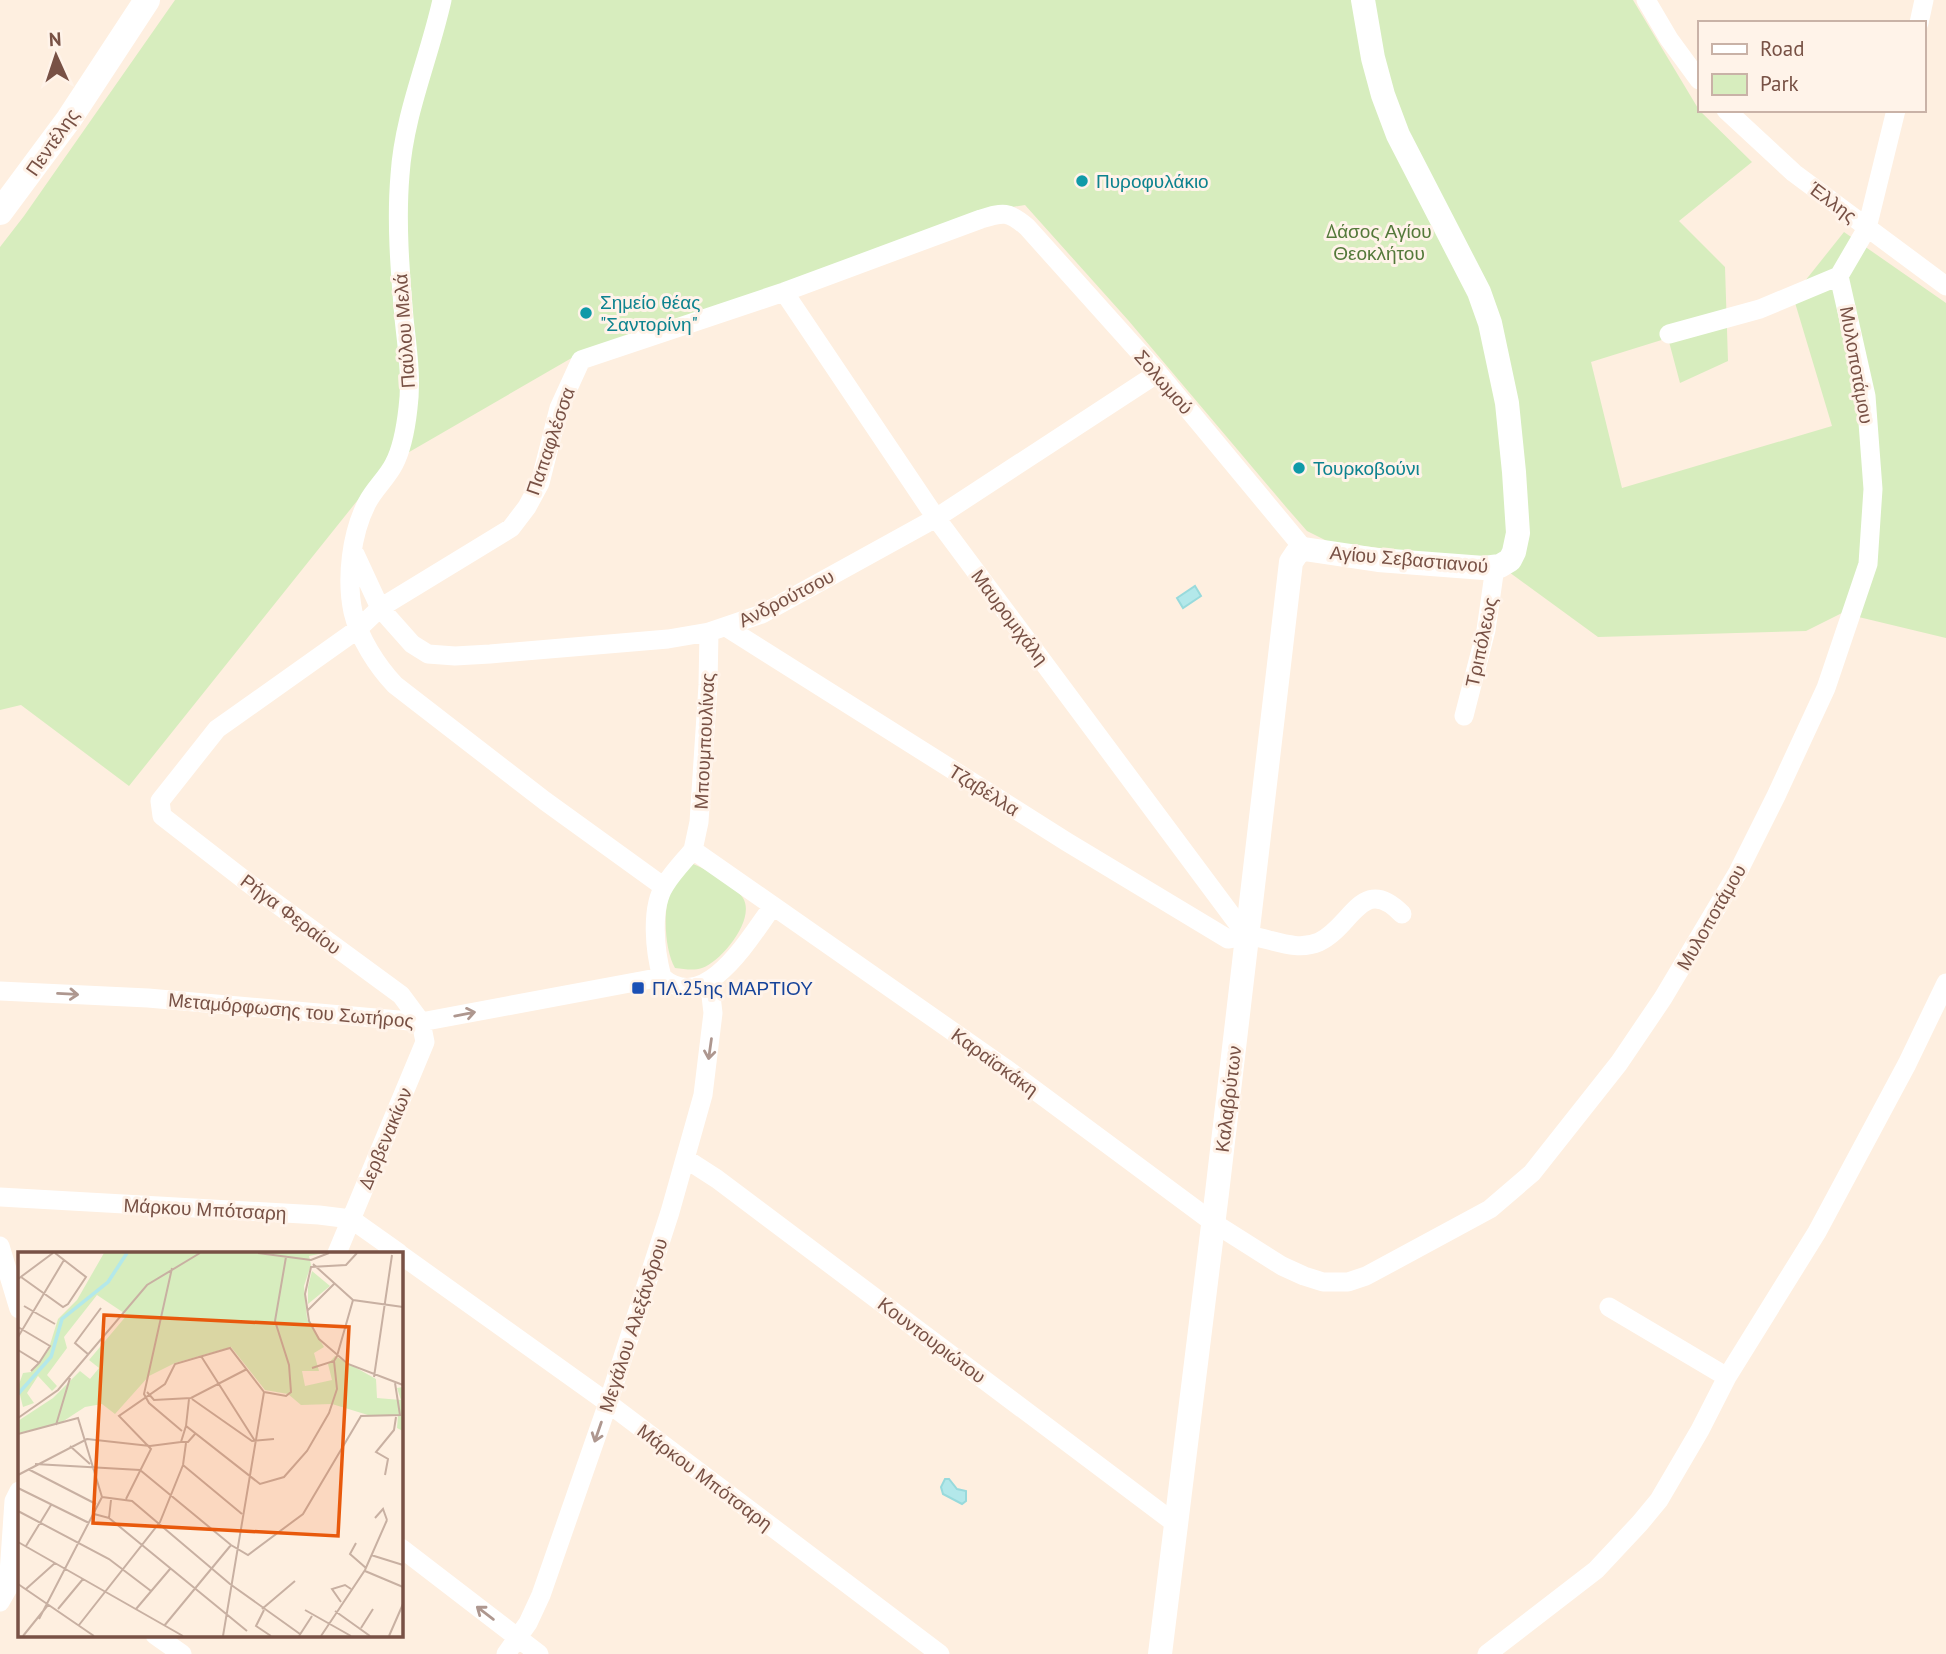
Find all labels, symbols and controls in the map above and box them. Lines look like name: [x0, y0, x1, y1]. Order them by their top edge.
north arrow: [21, 21, 91, 91]
legend: [1698, 21, 1925, 112]
text: N: [48, 27, 62, 51]
text: Road: [1760, 35, 1804, 62]
text: Park: [1760, 70, 1799, 97]
street label: Πεντέλης: [20, 104, 84, 180]
place label: Πυροφυλάκιο: [1096, 169, 1209, 193]
marker: Πυροφυλάκιο: [1074, 173, 1090, 189]
street label: Έλλης: [1804, 176, 1862, 228]
park label: Δάσος Αγίου Θεοκλήτου: [1326, 219, 1432, 265]
street label: Παύλου Μελά: [388, 273, 420, 389]
place label: Σημείο θέας "Σαντορίνη": [600, 290, 700, 336]
marker: Σημείο θέας "Σαντορίνη": [578, 305, 594, 321]
street label: Μυλοποτάμου: [1835, 305, 1879, 425]
street label: Σολωμού: [1130, 345, 1198, 419]
street label: Παπαφλέσσα: [520, 384, 580, 498]
place label: Τουρκοβούνι: [1313, 456, 1420, 480]
marker: Τουρκοβούνι: [1291, 460, 1307, 476]
street label: Αγίου Σεβαστιανού: [1329, 540, 1489, 578]
street label: Ανδρούτσου: [734, 564, 838, 632]
street label: Μαυρομιχάλη: [966, 564, 1054, 670]
street label: Τριπόλεως: [1460, 595, 1502, 689]
street label: Μπουμπουλίνας: [688, 672, 720, 810]
street label: Τζαβέλλα: [944, 759, 1024, 821]
street label: Μυλοποτάμου: [1671, 860, 1751, 974]
street label: Ρήγα Φεραίου: [236, 868, 346, 960]
place label: ΠΛ.25ης ΜΑΡΤΙΟΥ: [652, 976, 813, 1000]
marker: ΠΛ.25ης ΜΑΡΤΙΟΥ: [630, 980, 646, 996]
one-way arrow: [56, 987, 79, 1000]
street label: Μεταμόρφωσης του Σωτήρος: [167, 987, 415, 1033]
one-way arrow: [453, 1006, 476, 1020]
street label: Καραϊσκάκη: [947, 1022, 1043, 1102]
one-way arrow: [703, 1037, 716, 1060]
street label: Καλαβρύτων: [1210, 1044, 1246, 1154]
street label: Δερβενακίων: [353, 1084, 417, 1192]
street label: Μάρκου Μπότσαρη: [123, 1193, 287, 1225]
street label: Μεγάλου Αλεξάνδρου: [594, 1235, 672, 1415]
inset map: [18, 1252, 402, 1636]
street label: Κουντουριώτου: [873, 1292, 991, 1388]
street label: Μάρκου Μπότσαρη: [633, 1418, 777, 1536]
one-way arrow: [591, 1420, 603, 1442]
one-way arrow: [476, 1606, 494, 1621]

